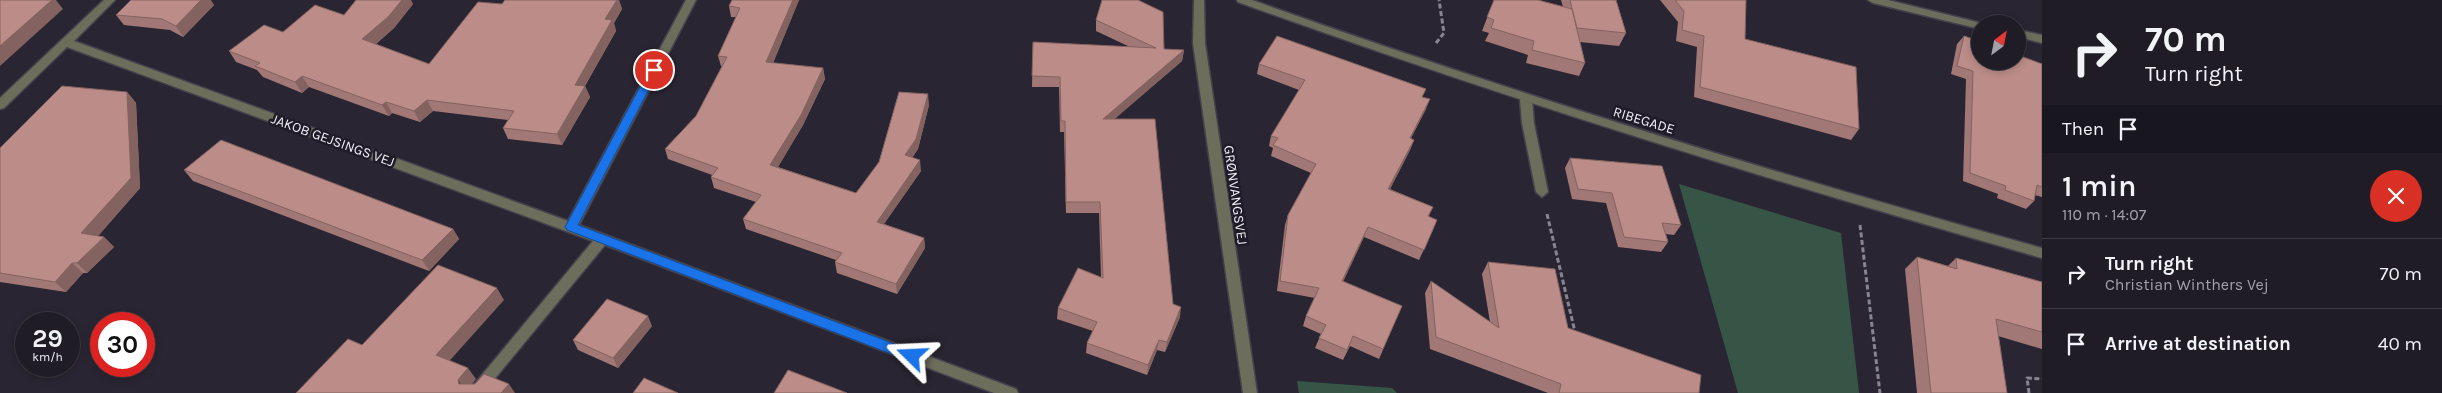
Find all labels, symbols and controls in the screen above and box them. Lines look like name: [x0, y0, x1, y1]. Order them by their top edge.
north arrow: [1971, 15, 2026, 70]
map controls: [1971, 15, 2026, 70]
text: 70 m: [2145, 19, 2227, 60]
icon: right: [2062, 20, 2127, 85]
pin: [633, 49, 675, 91]
icon: arrive: [640, 56, 668, 84]
text: Turn right: [2145, 61, 2243, 87]
street label: RIBEGADE: [1611, 103, 1677, 138]
street label: JAKOB GEJSINGS VEJ: [269, 110, 397, 171]
icon: arrive: [2114, 115, 2142, 143]
text: Then: [2062, 118, 2104, 140]
street label: GRØNVANGSVEJ: [1220, 144, 1251, 246]
text: 1 min: [2062, 168, 2136, 204]
button: close: [2370, 170, 2422, 222]
text: 110 m · 14:07: [2062, 205, 2146, 224]
text: Turn right: [2105, 253, 2194, 275]
icon: right: [2062, 260, 2090, 288]
text: 70 m: [2380, 263, 2422, 285]
text: Christian Winthers Vej: [2105, 275, 2269, 294]
speed limit sign: 30: [90, 312, 155, 377]
text: 29: [32, 324, 63, 353]
position arrow: [885, 329, 937, 381]
icon: arrive: [2062, 330, 2090, 358]
text: Arrive at destination: [2105, 333, 2291, 355]
text: 40 m: [2378, 333, 2422, 355]
text: km/h: [32, 350, 63, 364]

